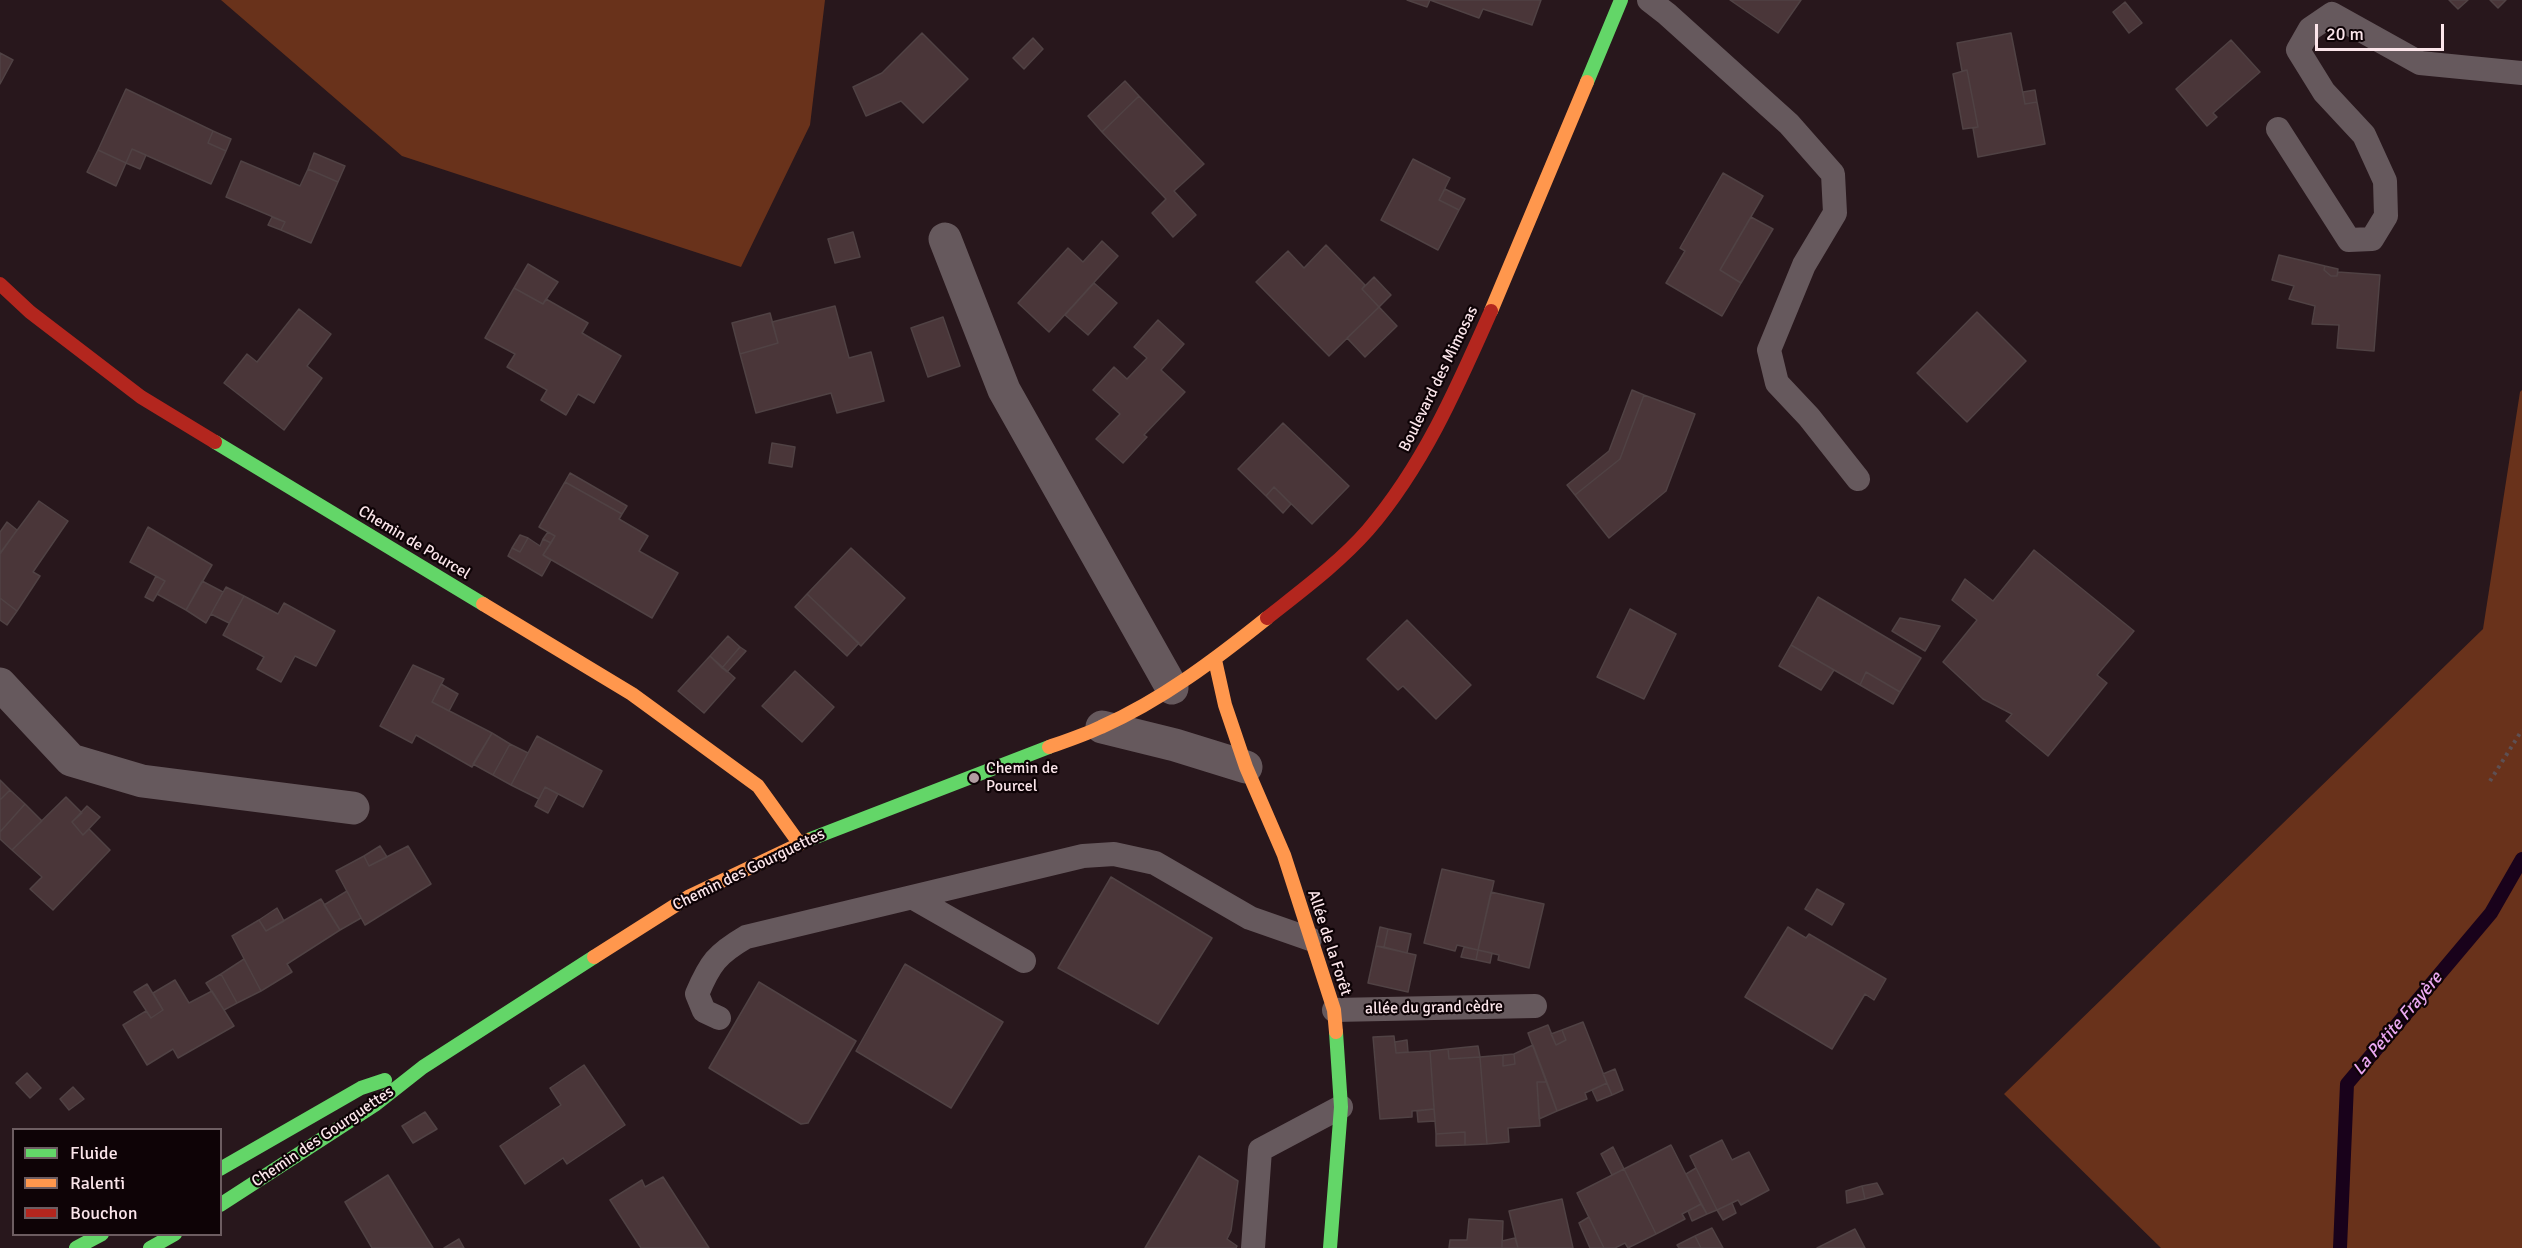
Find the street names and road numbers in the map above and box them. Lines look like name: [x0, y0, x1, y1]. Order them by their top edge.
street label: Boulevard des Mimosas: [1395, 303, 1483, 455]
street label: Chemin de Pourcel: [355, 502, 473, 584]
street label: Chemin des Gourguettes: [670, 825, 828, 915]
street label: Allée de la Forêt: [1303, 888, 1355, 998]
street label: allée du grand cèdre: [1365, 997, 1503, 1019]
street label: Chemin des Gourguettes: [248, 1082, 398, 1192]

